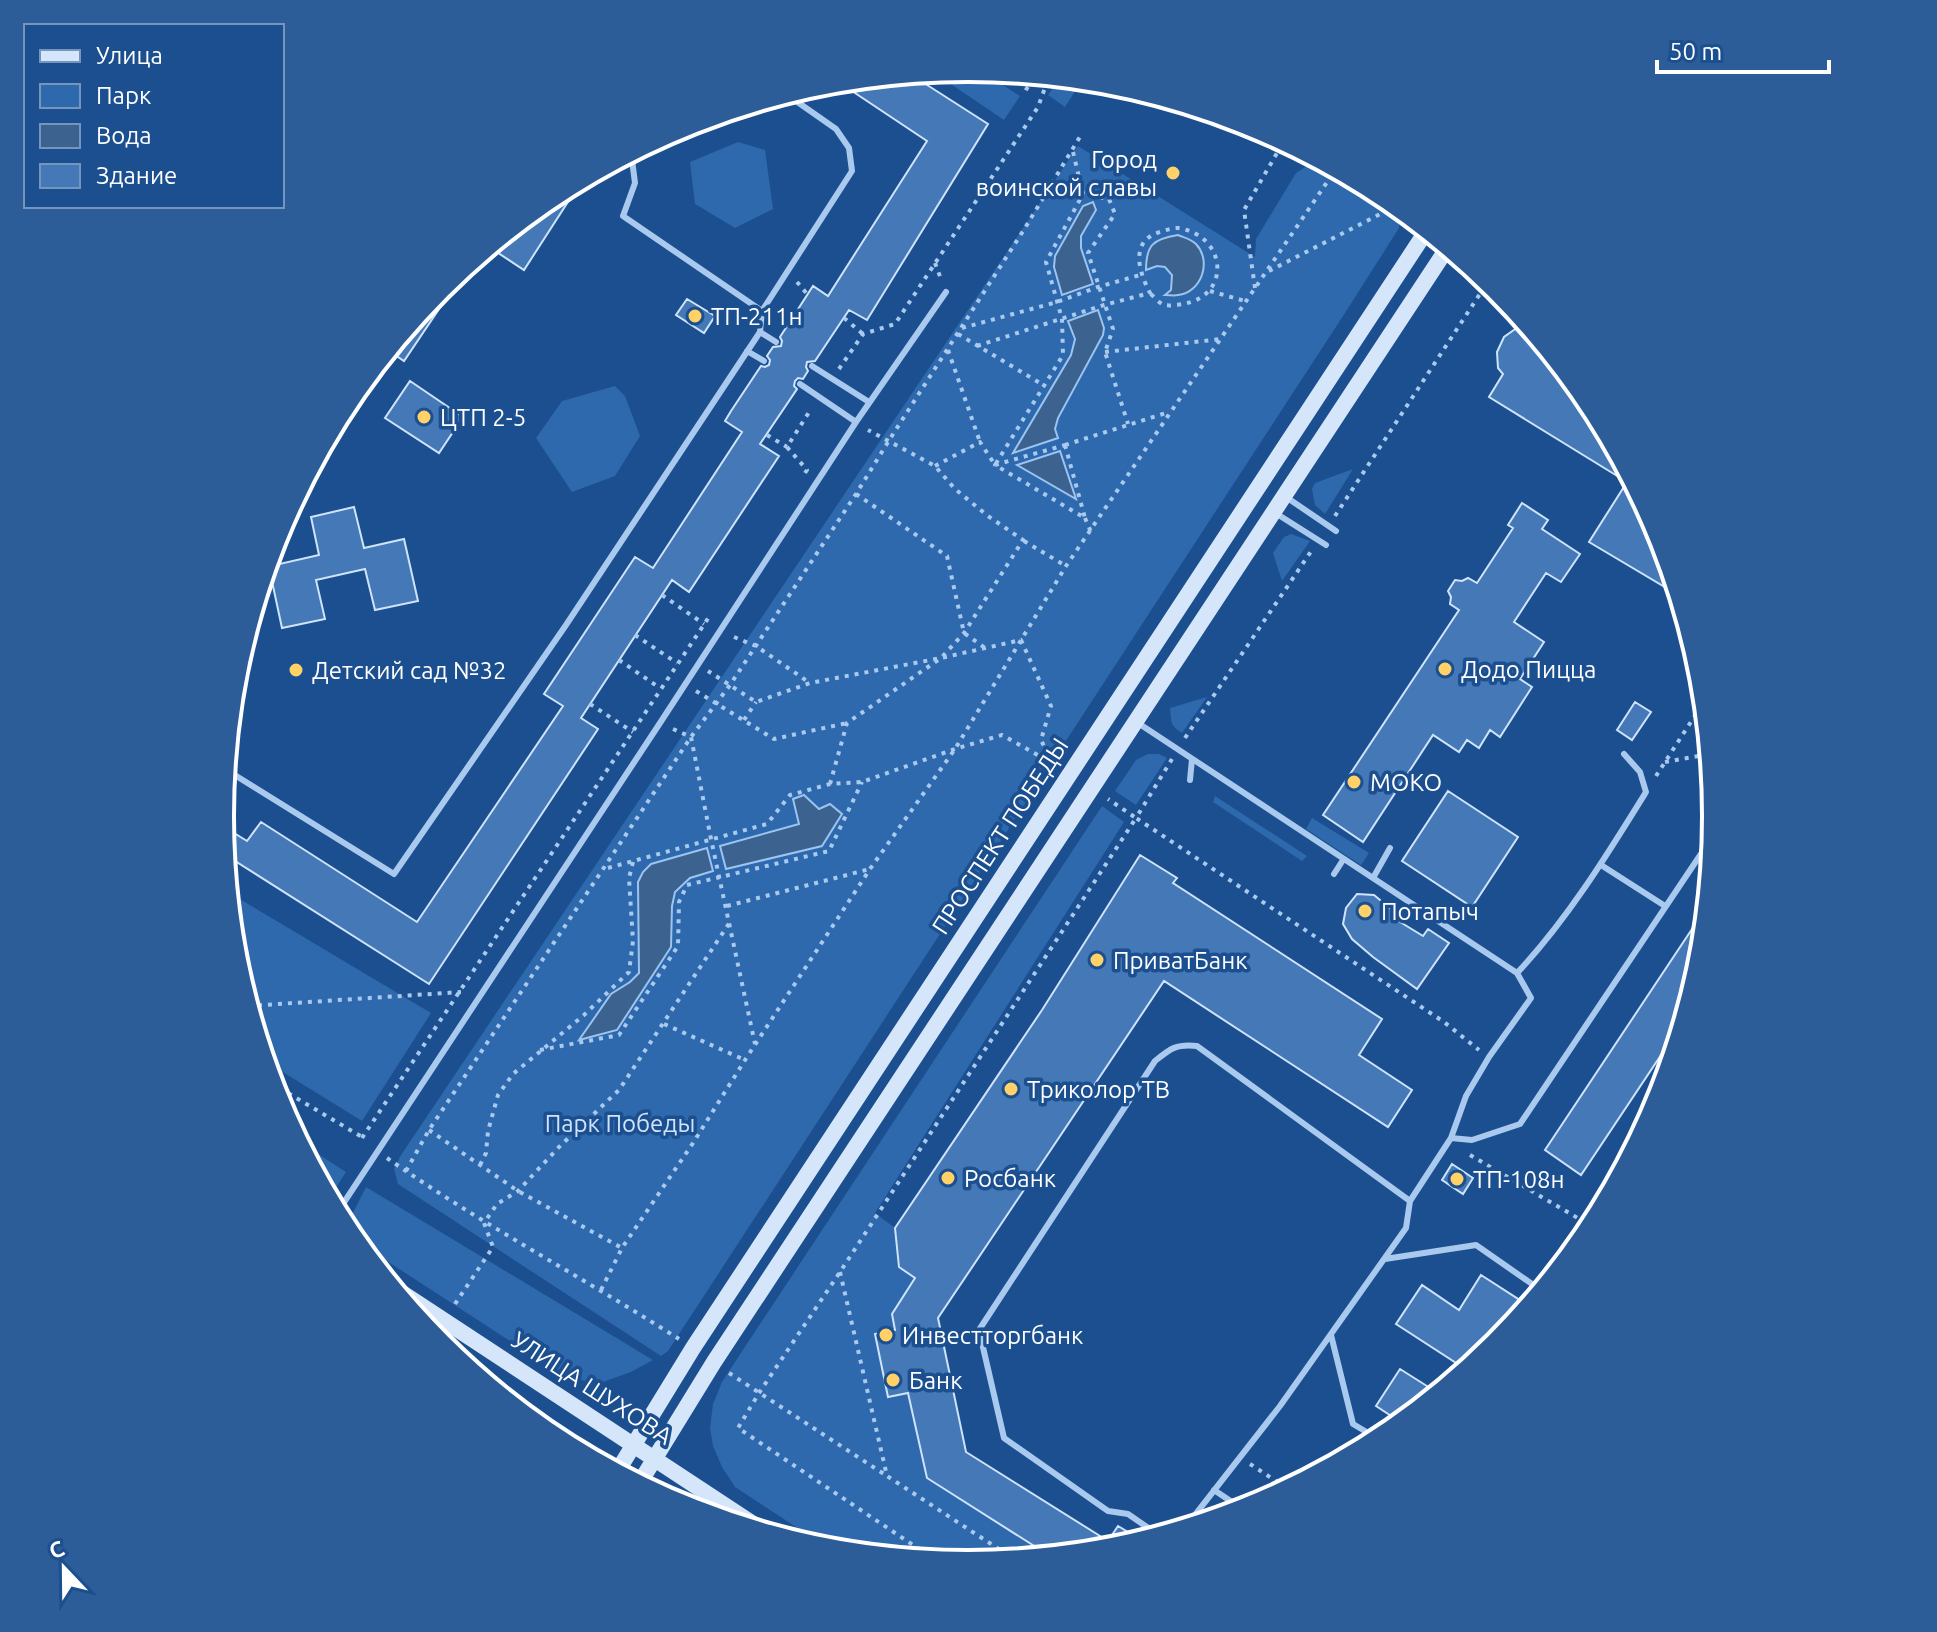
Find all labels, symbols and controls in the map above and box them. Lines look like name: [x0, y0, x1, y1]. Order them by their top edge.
legend: [24, 24, 284, 208]
scale bar: [1657, 24, 1829, 74]
text: 50 m: [1669, 38, 1722, 65]
text: Улица: [96, 42, 163, 69]
text: Парк: [96, 82, 151, 109]
text: Вода: [96, 122, 152, 149]
place label: Город воинской славы: [976, 146, 1157, 201]
text: Здание: [96, 162, 177, 189]
marker: Город воинской славы: [1164, 164, 1182, 182]
place label: ТП-211н: [711, 303, 802, 330]
marker: ТП-211н: [686, 307, 704, 325]
place label: ЦТП 2-5: [440, 404, 526, 431]
marker: ЦТП 2-5: [415, 408, 433, 426]
place label: Додо Пицца: [1461, 656, 1596, 683]
place label: Детский сад №32: [312, 657, 507, 684]
marker: Додо Пицца: [1436, 660, 1454, 678]
marker: Детский сад №32: [287, 661, 305, 679]
street label: ПРОСПЕКТ ПОБЕДЫ: [927, 733, 1073, 939]
place label: МОКО: [1370, 769, 1442, 796]
marker: МОКО: [1345, 773, 1363, 791]
place label: Потапыч: [1381, 898, 1479, 925]
marker: Потапыч: [1356, 902, 1374, 920]
place label: ПриватБанк: [1113, 947, 1248, 974]
marker: ПриватБанк: [1088, 951, 1106, 969]
place label: Триколор ТВ: [1027, 1076, 1170, 1103]
marker: Триколор ТВ: [1002, 1080, 1020, 1098]
park label: Парк Победы: [545, 1110, 695, 1137]
place label: Росбанк: [964, 1165, 1056, 1192]
place label: ТП-108н: [1473, 1166, 1564, 1193]
marker: Росбанк: [939, 1169, 957, 1187]
marker: ТП-108н: [1448, 1170, 1466, 1188]
place label: Инвестторгбанк: [902, 1322, 1083, 1349]
street label: УЛИЦА ШУХОВА: [507, 1326, 678, 1450]
marker: Инвестторгбанк: [877, 1326, 895, 1344]
place label: Банк: [909, 1367, 963, 1394]
marker: Банк: [884, 1371, 902, 1389]
north arrow: [24, 1528, 104, 1608]
text: С: [45, 1535, 68, 1563]

